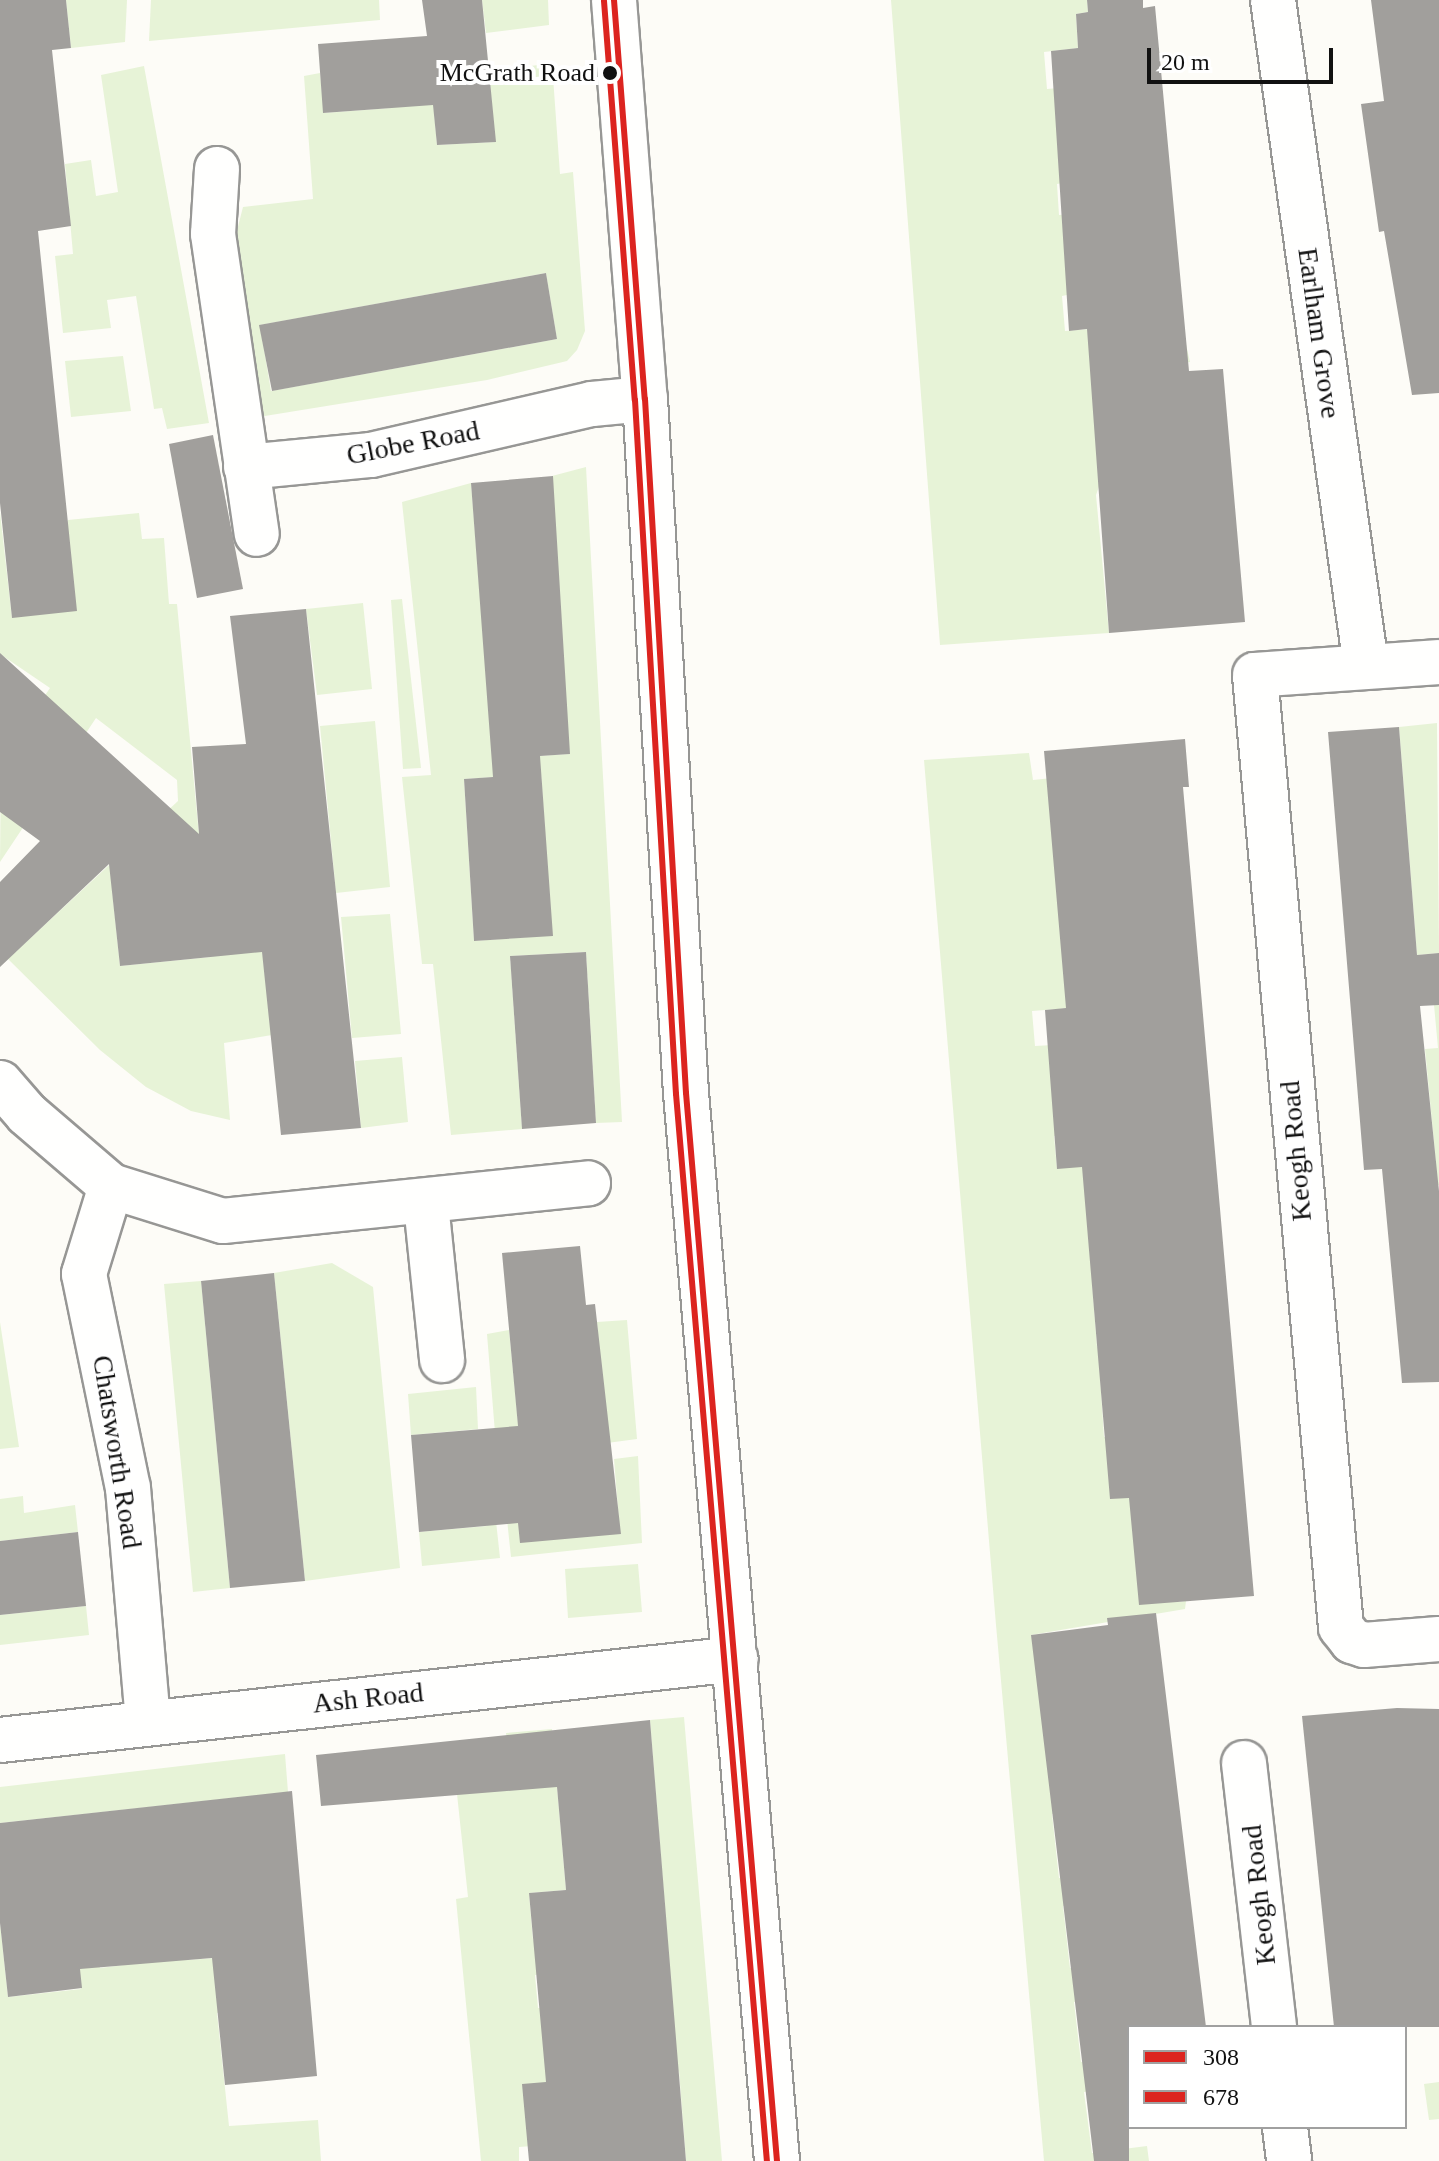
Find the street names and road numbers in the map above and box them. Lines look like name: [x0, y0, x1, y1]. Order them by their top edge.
street label: Earlham Grove: [1290, 246, 1348, 420]
street label: Globe Road: [344, 414, 482, 472]
street label: Keogh Road: [1273, 1079, 1319, 1223]
street label: Chatsworth Road: [85, 1353, 149, 1551]
street label: Ash Road: [311, 1675, 425, 1721]
street label: Keogh Road: [1235, 1823, 1283, 1967]

